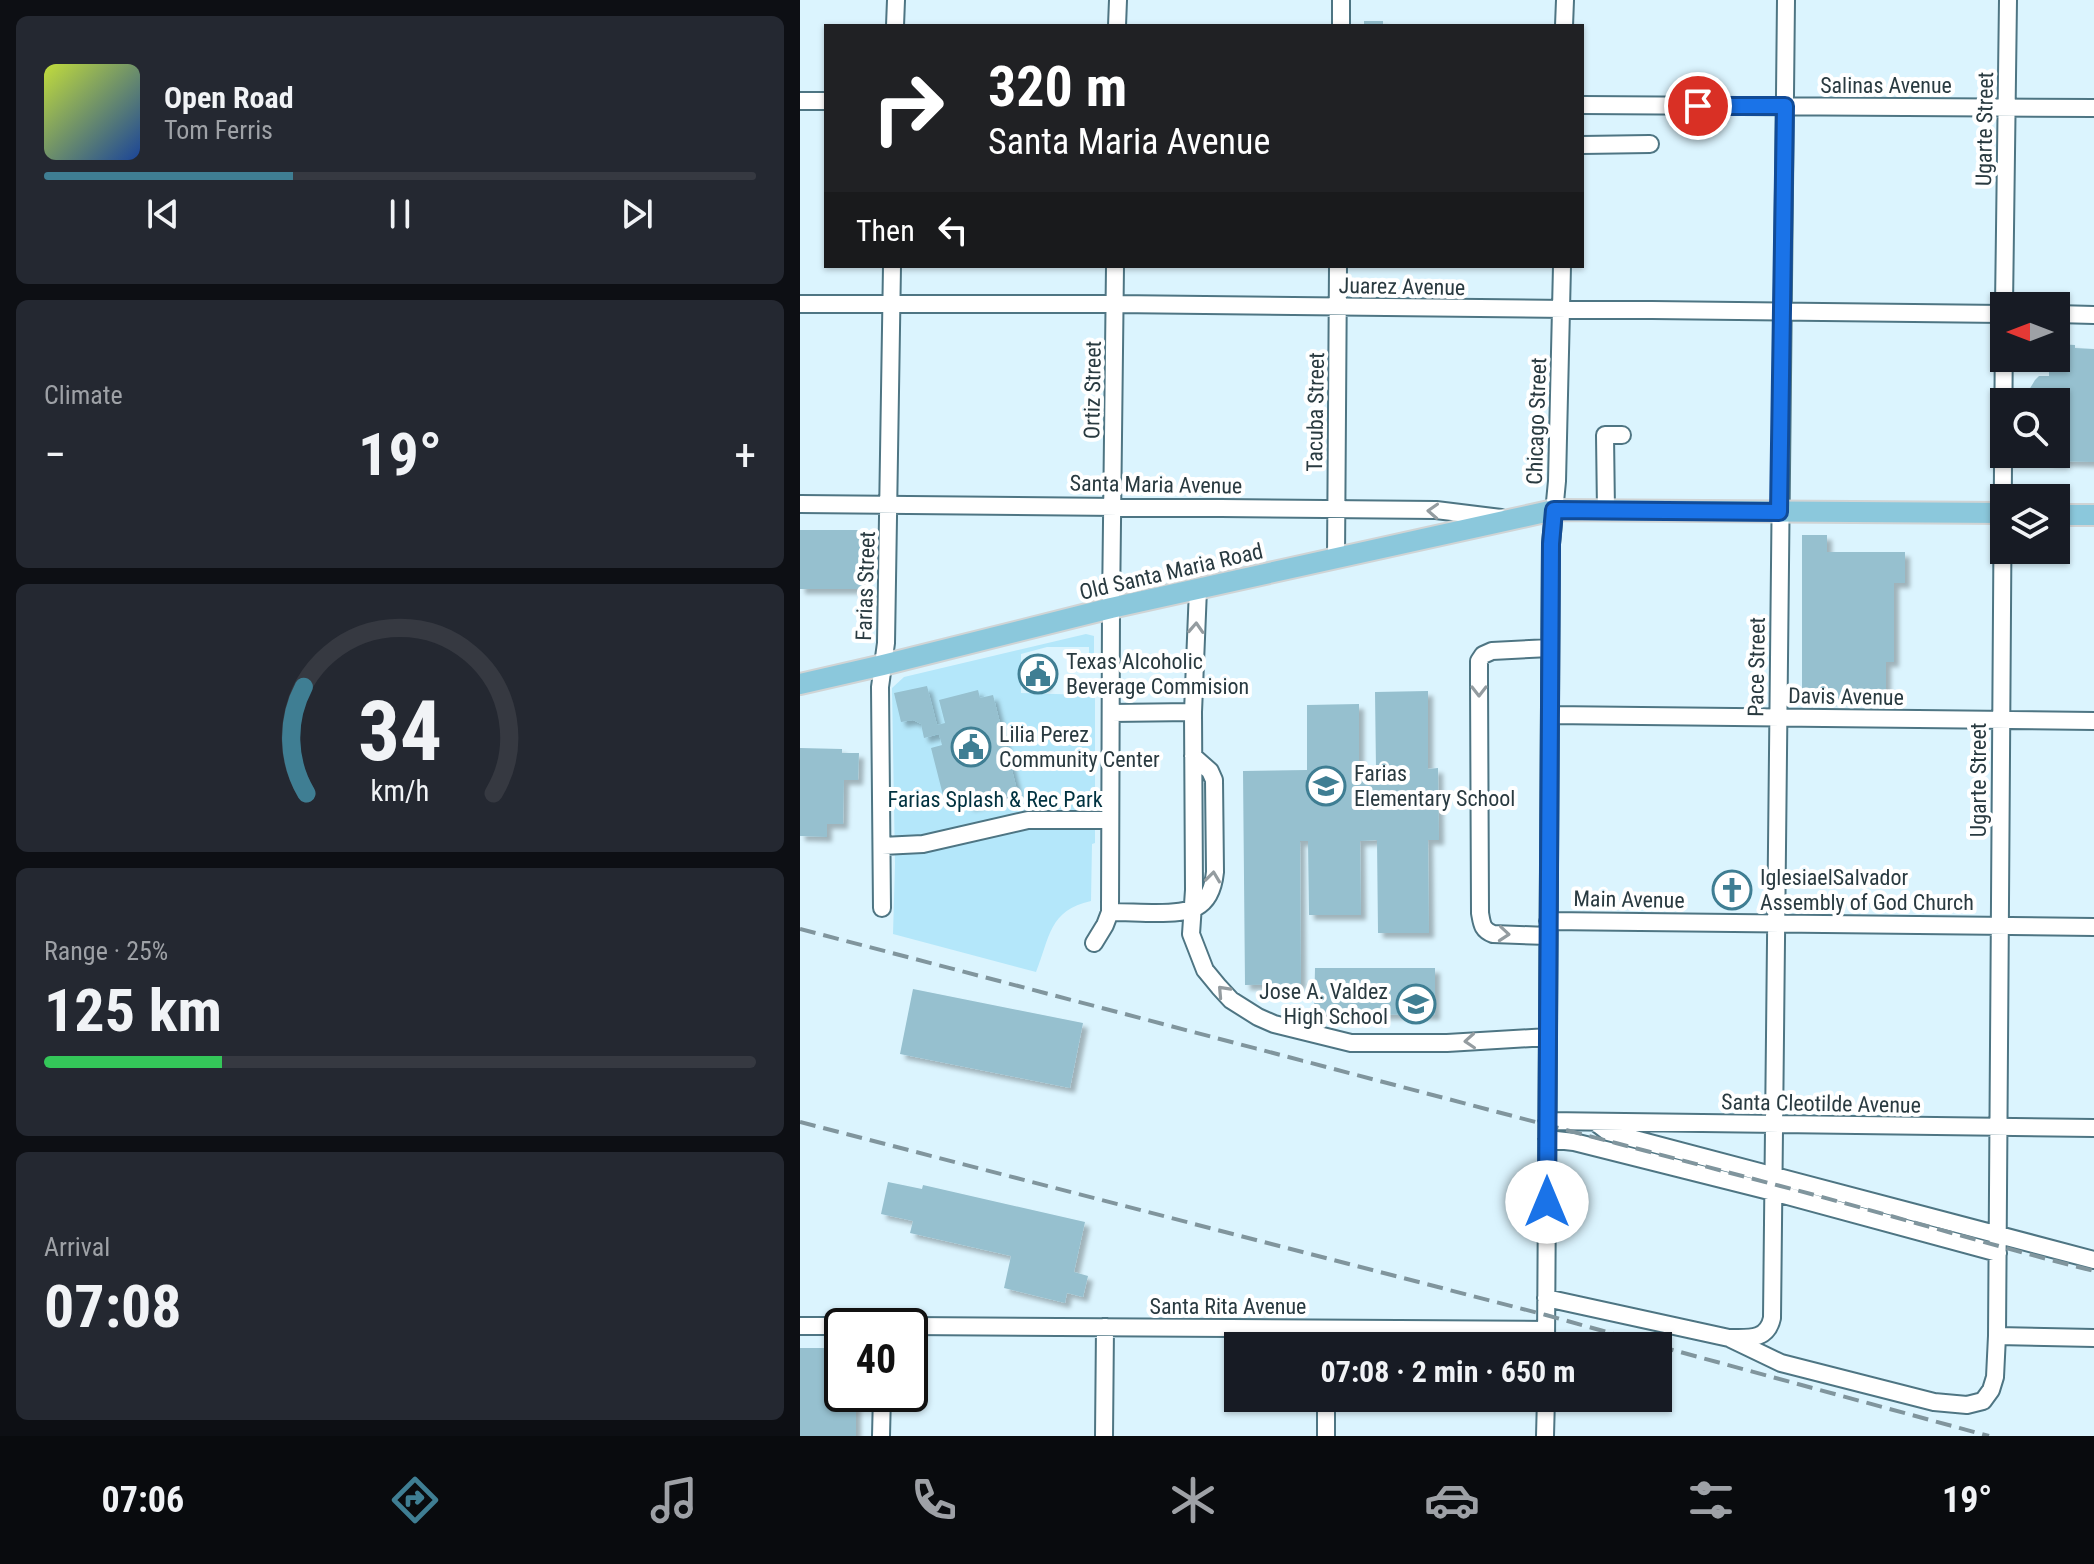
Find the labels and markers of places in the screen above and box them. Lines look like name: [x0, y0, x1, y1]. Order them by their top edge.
pin: [1664, 72, 1732, 140]
place label: Texas Alcoholic Beverage Commision: [1066, 649, 1249, 699]
public building icon: Texas Alcoholic Beverage Commision: [1017, 653, 1059, 695]
place label: Lilia Perez Community Center: [999, 722, 1160, 772]
public building icon: Lilia Perez Community Center: [950, 726, 992, 768]
place label: Farias Elementary School: [1354, 761, 1515, 811]
school or university icon: Farias Elementary School: [1305, 765, 1347, 807]
place label: IglesiaelSalvador Assembly of God Church: [1760, 865, 1974, 915]
church icon: IglesiaelSalvador Assembly of God Church: [1711, 869, 1753, 911]
place label: Jose A. Valdez High School: [1259, 979, 1388, 1029]
school or university icon: Jose A. Valdez High School: [1395, 983, 1437, 1025]

